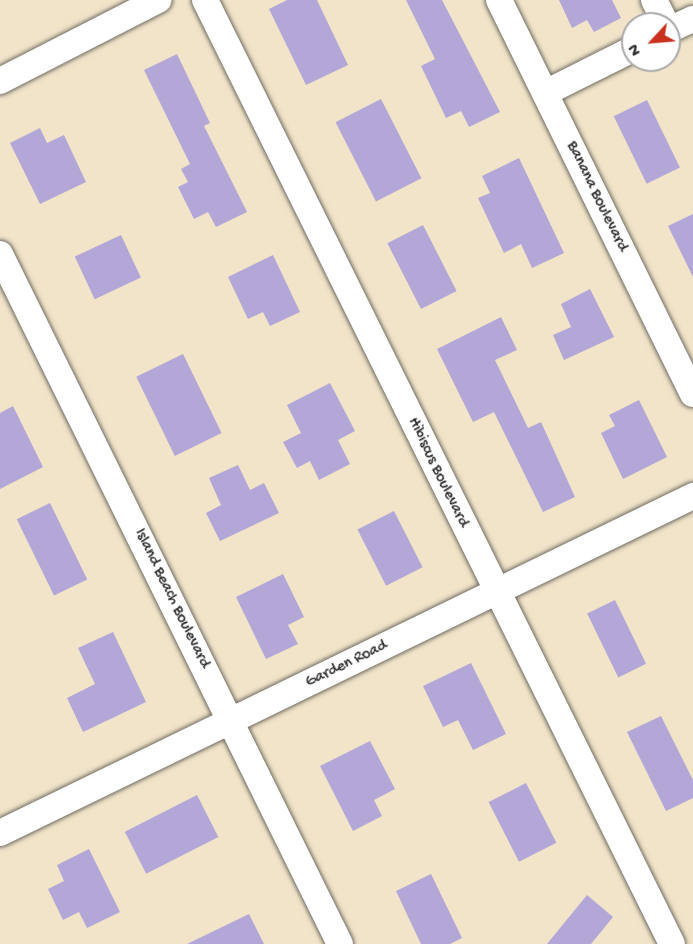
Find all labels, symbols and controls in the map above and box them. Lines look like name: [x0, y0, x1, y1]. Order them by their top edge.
north arrow: [621, 12, 681, 72]
text: N: [625, 40, 647, 58]
street label: Banana Boulevard: [561, 139, 631, 255]
street label: Hibiscus Boulevard: [402, 415, 472, 531]
street label: Island Beach Boulevard: [129, 526, 213, 672]
street label: Garden Road: [303, 637, 391, 693]

